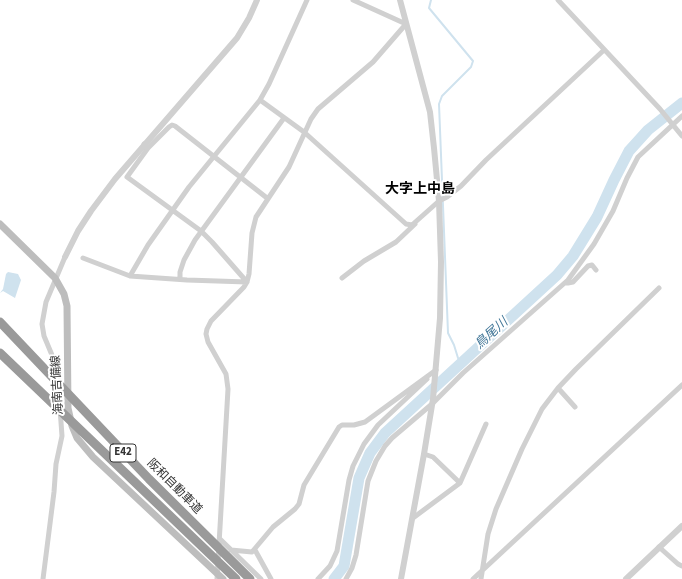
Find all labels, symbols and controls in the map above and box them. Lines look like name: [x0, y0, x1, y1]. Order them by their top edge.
district label: 大字上中島: [385, 182, 455, 198]
water label: 鳥尾川: [472, 315, 512, 353]
street label: 海南吉備線: [49, 355, 67, 415]
road number: E42: [110, 444, 136, 462]
street label: 阪和自動車道: [143, 456, 205, 518]

